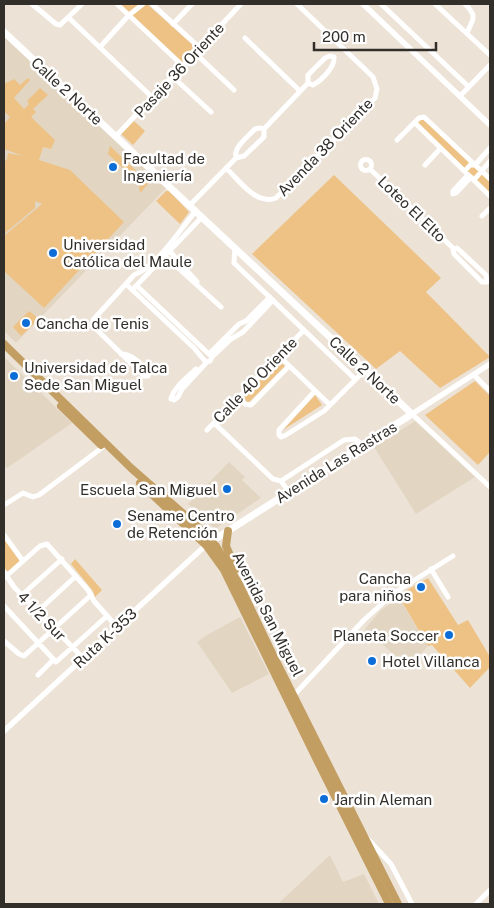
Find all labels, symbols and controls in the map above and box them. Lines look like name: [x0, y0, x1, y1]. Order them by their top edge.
street label: Pasaje 36 Oriente: [131, 19, 227, 121]
scale bar: [314, 20, 436, 52]
text: 200 m: [322, 28, 366, 45]
street label: Calle 2 Norte: [28, 54, 106, 128]
street label: Avenda 38 Oriente: [274, 95, 376, 199]
place label: Facultad de Ingeniería: [123, 150, 205, 184]
marker: Facultad de Ingeniería: [107, 161, 119, 173]
street label: Loteo El Elto: [375, 173, 449, 245]
place label: Universidad Católica del Maule: [63, 236, 192, 270]
marker: Universidad Católica del Maule: [47, 247, 59, 259]
place label: Cancha de Tenis: [36, 315, 149, 332]
marker: Cancha de Tenis: [20, 317, 32, 329]
street label: Calle 2 Norte: [326, 333, 404, 407]
street label: Calle 40 Oriente: [210, 334, 300, 426]
place label: Universidad de Talca Sede San Miguel: [24, 359, 167, 393]
marker: Universidad de Talca Sede San Miguel: [8, 370, 20, 382]
street label: Avenida Las Rastras: [272, 418, 400, 506]
place label: Escuela San Miguel: [80, 481, 217, 498]
marker: Escuela San Miguel: [221, 483, 233, 495]
place label: Sename Centro de Retención: [127, 507, 235, 541]
marker: Sename Centro de Retención: [111, 518, 123, 530]
street label: Avenida San Miguel: [229, 549, 307, 679]
place label: Cancha para niños: [339, 570, 411, 604]
marker: Cancha para niños: [415, 581, 427, 593]
street label: 4 1/2 Sur: [14, 588, 70, 644]
street label: Ruta K-353: [70, 605, 140, 671]
place label: Planeta Soccer: [333, 627, 439, 644]
marker: Planeta Soccer: [443, 629, 455, 641]
place label: Hotel Villanca: [382, 653, 479, 670]
marker: Hotel Villanca: [366, 655, 378, 667]
place label: Jardin Aleman: [334, 791, 432, 808]
marker: Jardin Aleman: [318, 793, 330, 805]

